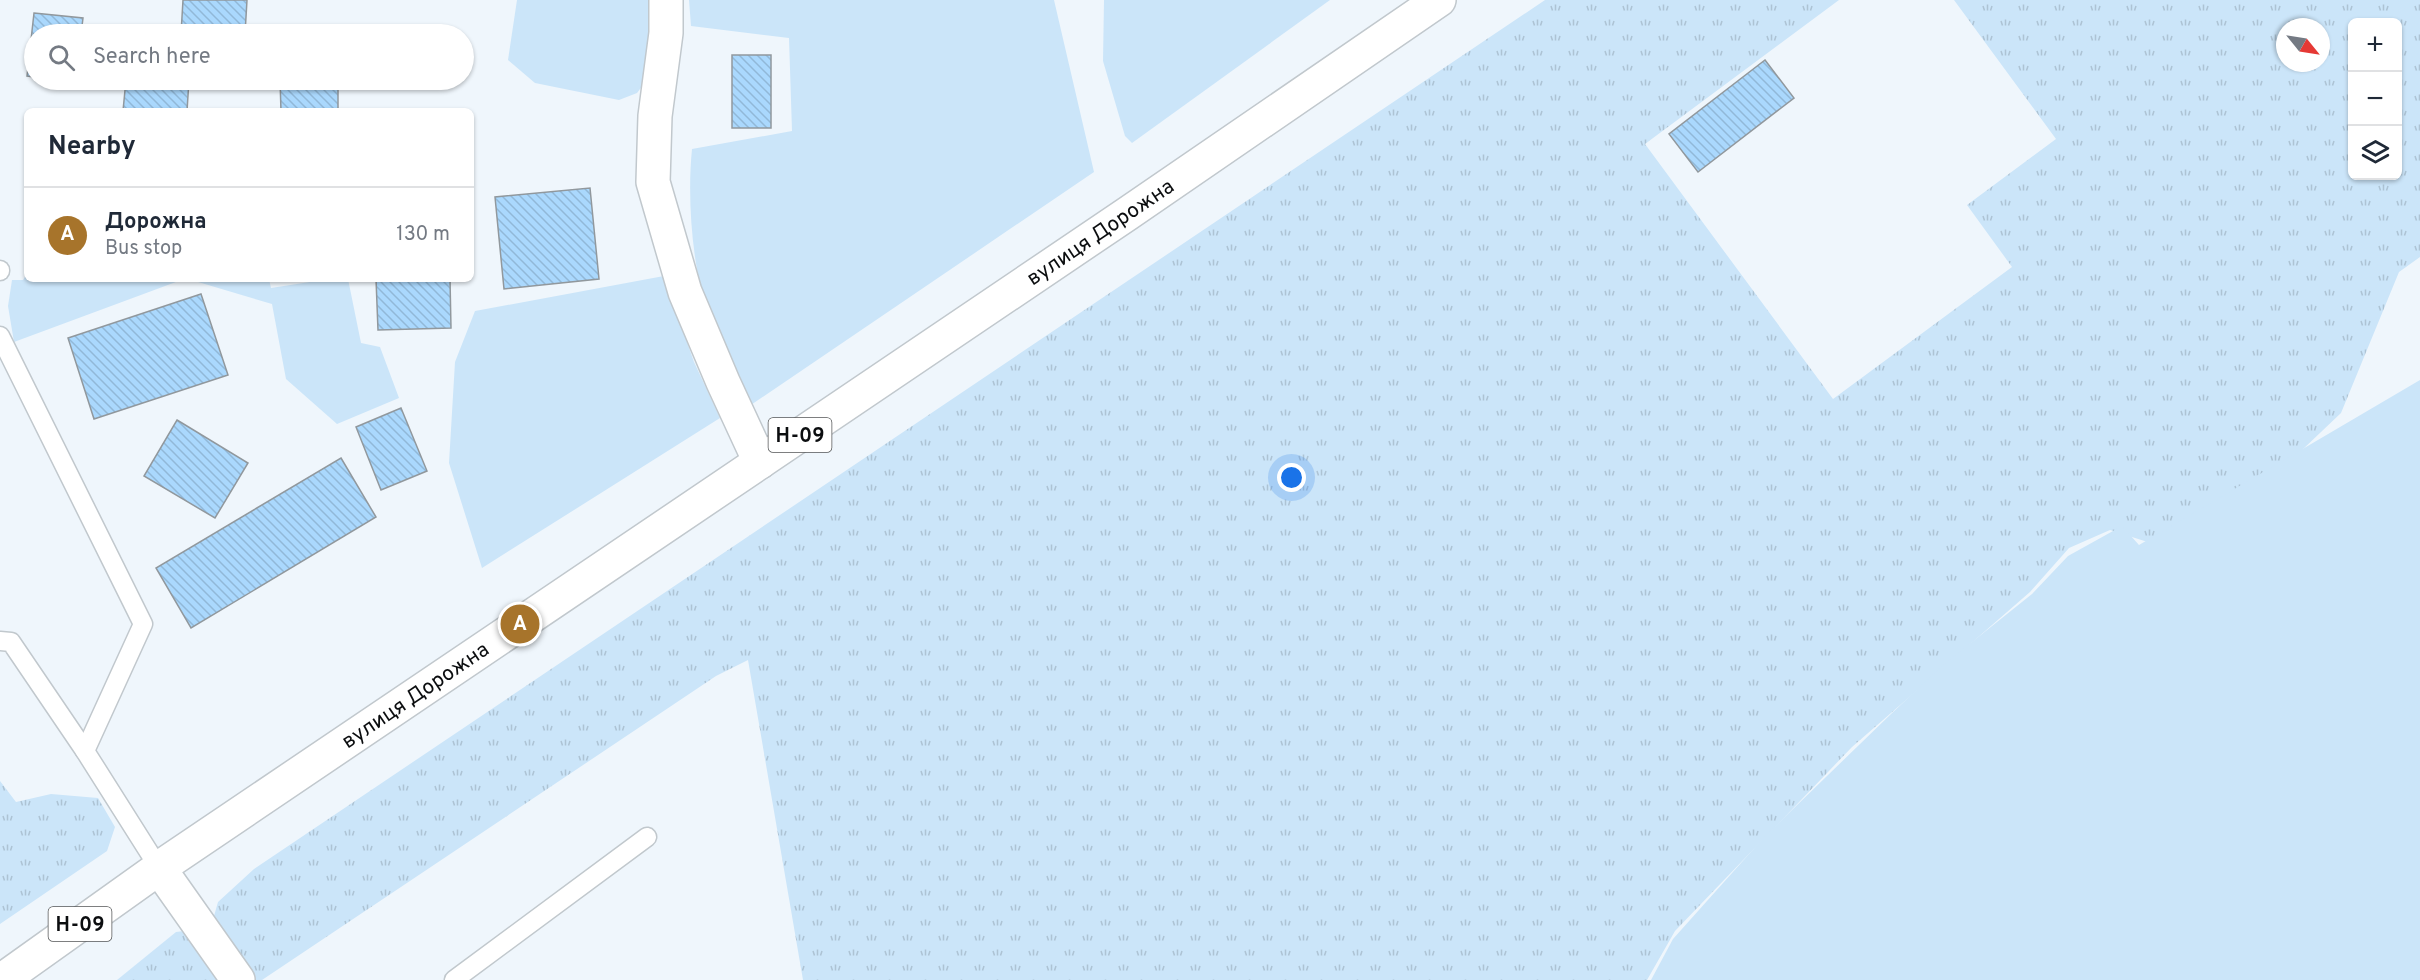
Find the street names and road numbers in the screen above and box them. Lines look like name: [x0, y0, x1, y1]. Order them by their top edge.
street label: вулиця Дорожна: [1022, 174, 1180, 293]
road number: Н-09: [768, 418, 832, 452]
street label: вулиця Дорожна: [337, 637, 495, 756]
road number: Н-09: [48, 907, 112, 941]

